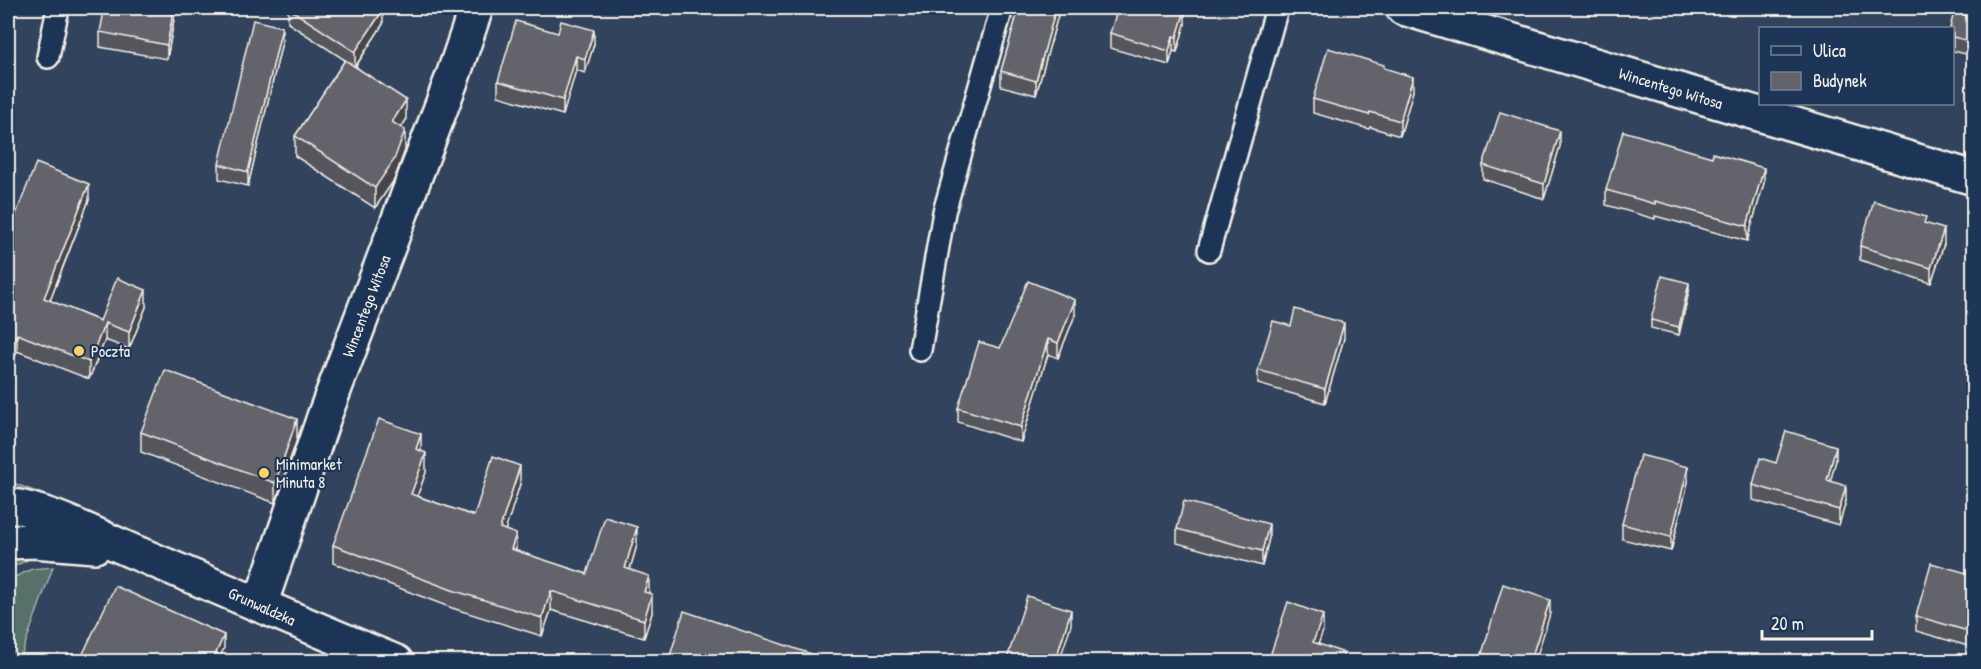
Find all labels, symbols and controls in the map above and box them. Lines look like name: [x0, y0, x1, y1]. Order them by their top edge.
legend: [1759, 27, 1954, 105]
text: Ulica: [1813, 38, 1846, 63]
street label: Wincentego Witosa: [1616, 62, 1726, 114]
text: Budynek: [1813, 68, 1867, 93]
street label: Wincentego Witosa: [336, 252, 396, 360]
place label: Poczta: [91, 340, 130, 362]
marker: Poczta: [72, 344, 86, 358]
place label: Minimarket Minuta 8: [276, 453, 342, 493]
marker: Minimarket Minuta 8: [257, 466, 271, 480]
street label: Grunwaldzka: [225, 581, 299, 631]
scale bar: [1762, 603, 1872, 641]
text: 20 m: [1771, 611, 1804, 636]

